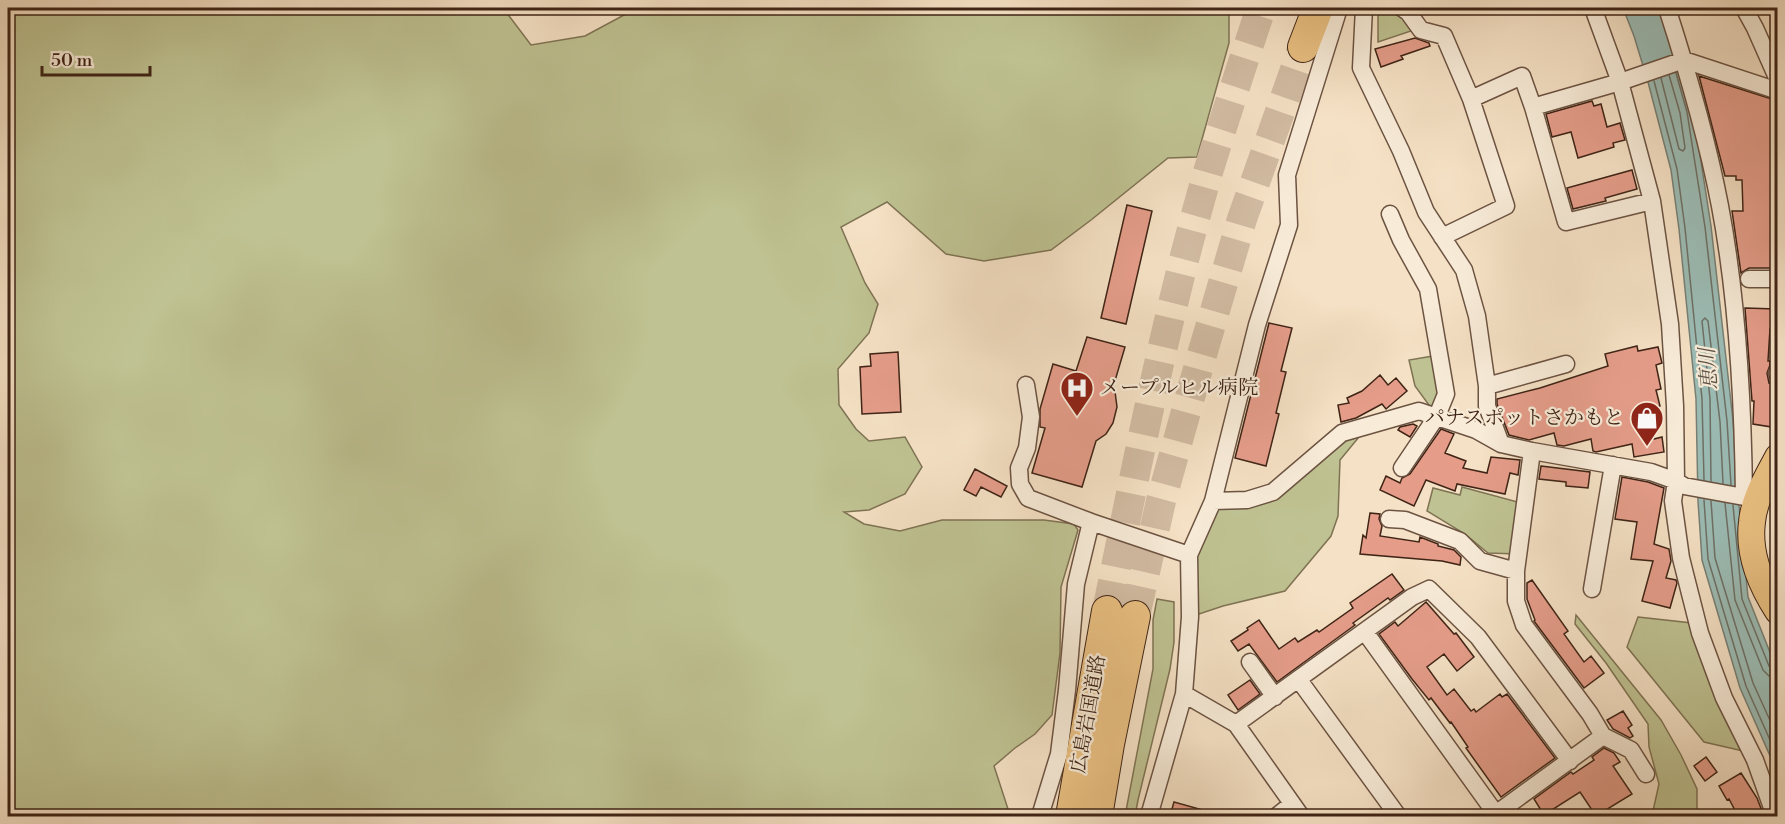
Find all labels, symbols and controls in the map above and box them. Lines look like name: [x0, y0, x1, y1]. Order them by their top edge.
scale bar: [42, 39, 150, 77]
text: 50 m: [51, 49, 93, 72]
water label: 恵川: [1694, 345, 1723, 391]
hospital icon: メープルヒル病院: [1059, 370, 1095, 417]
place label: メープルヒル病院: [1100, 376, 1258, 401]
shop icon: パナスポットさかもと: [1629, 400, 1665, 447]
place label: パナスポットさかもと: [1425, 406, 1624, 431]
street label: 広島岩国道路: [1066, 653, 1112, 775]

